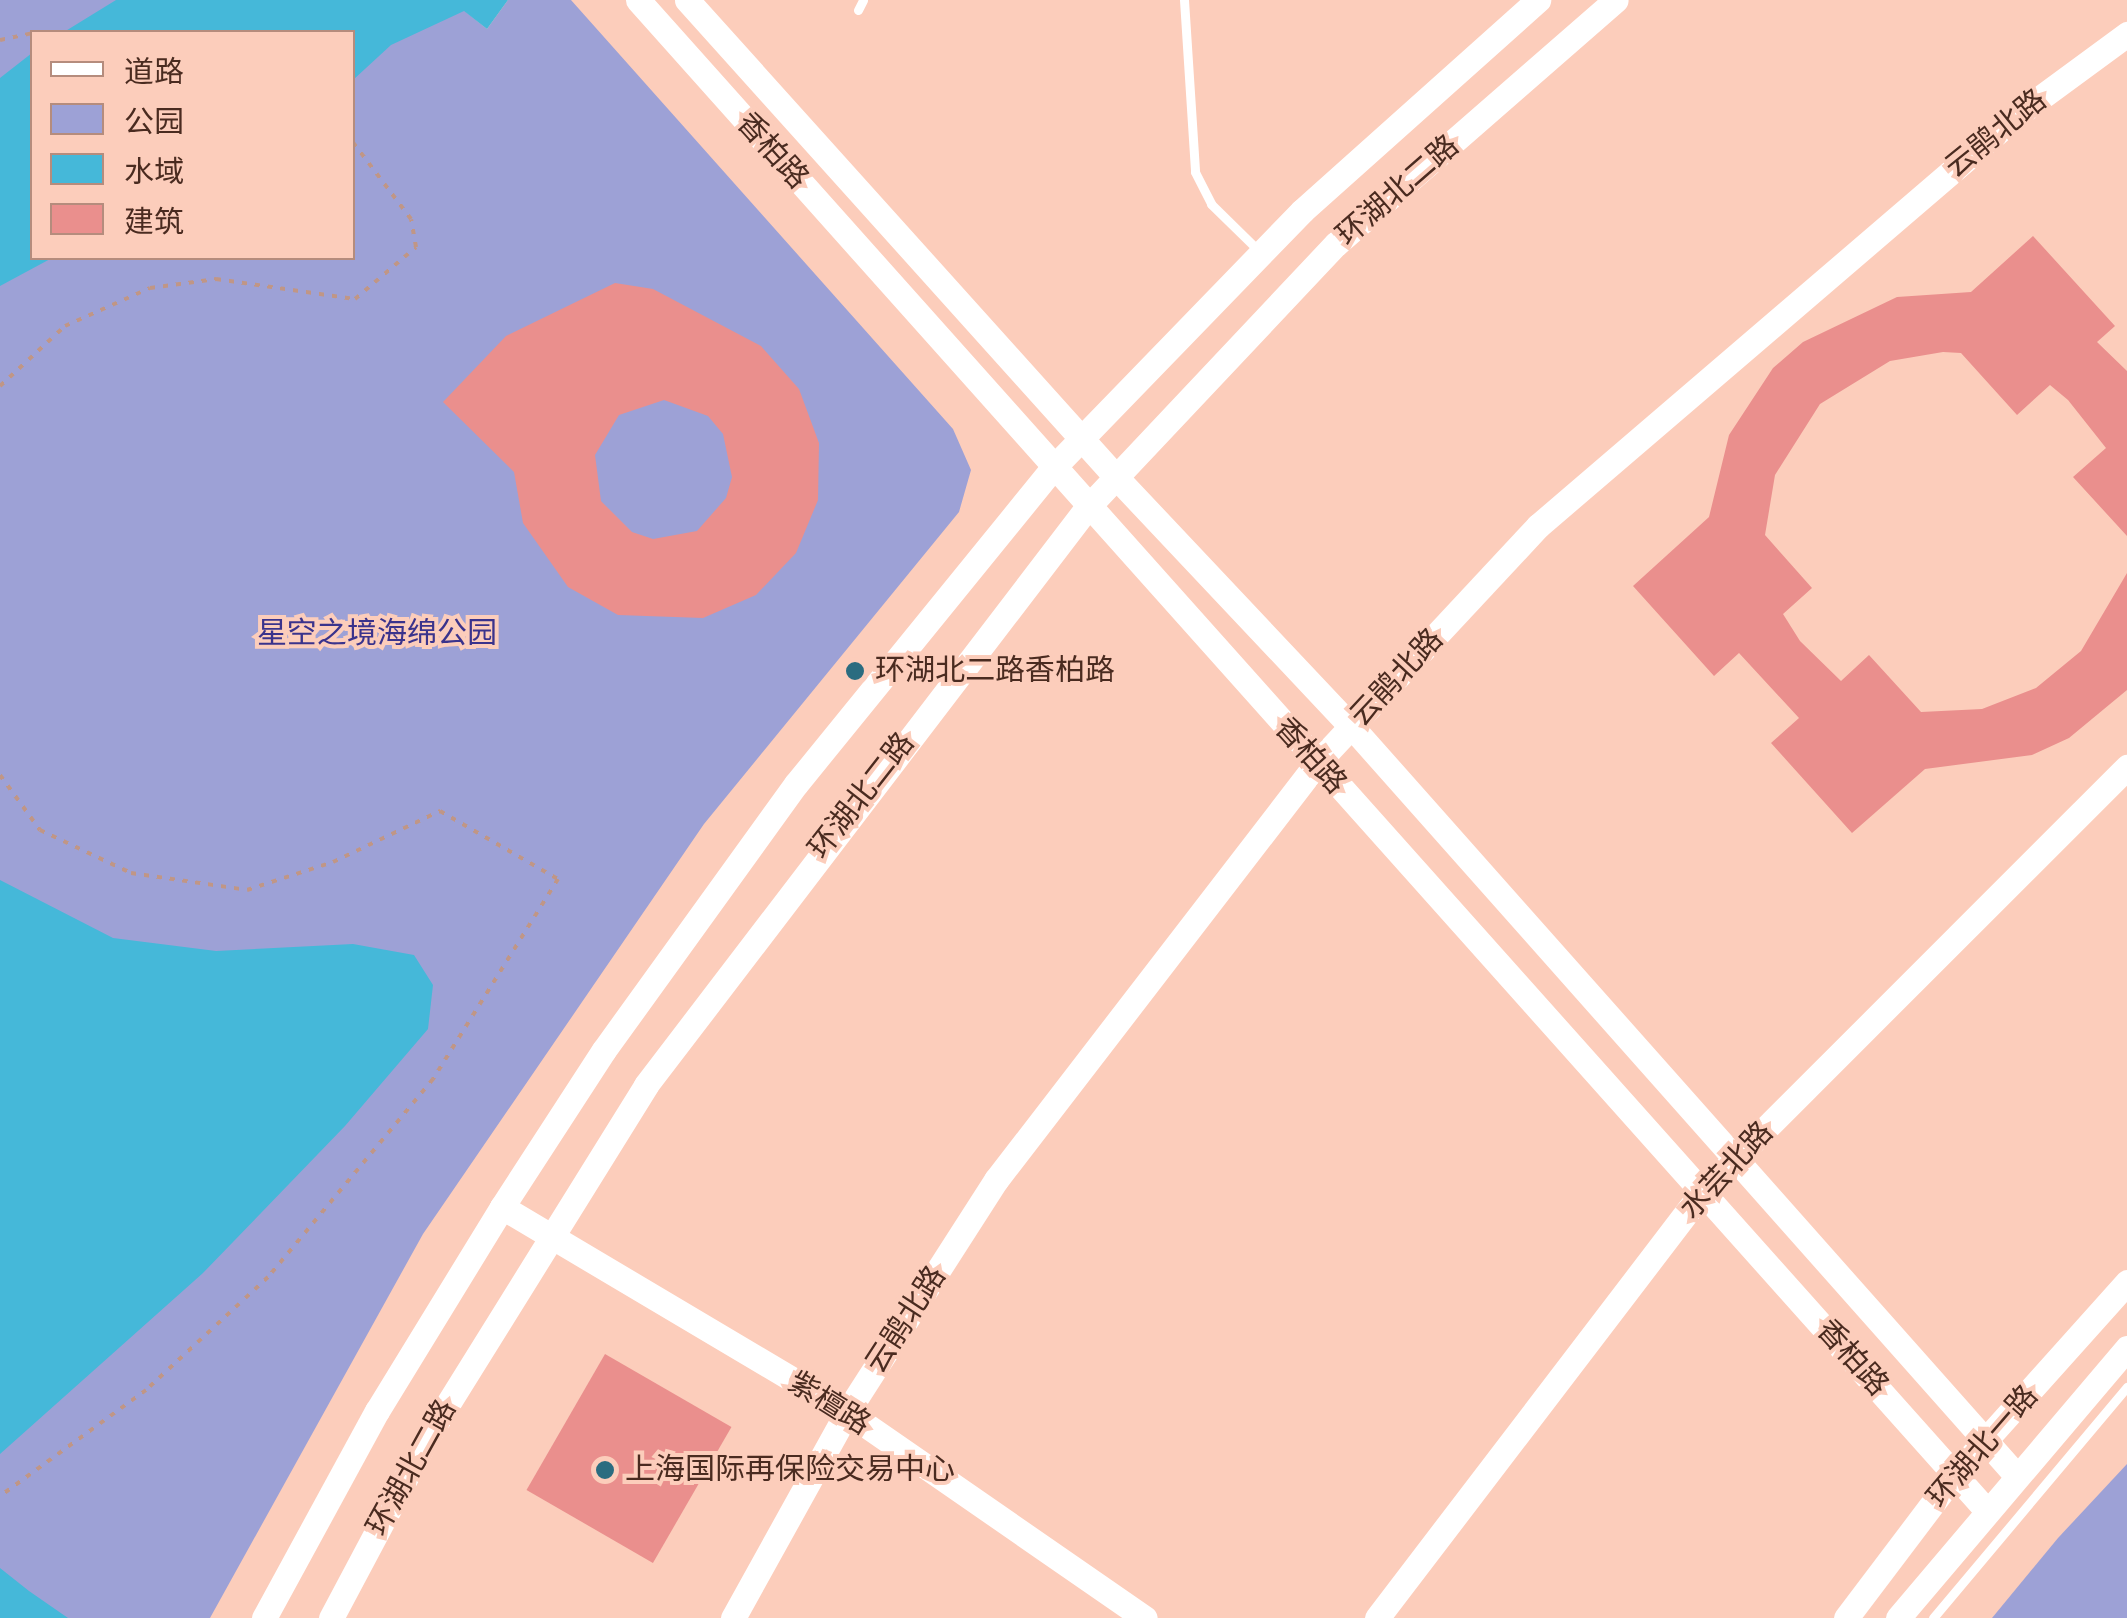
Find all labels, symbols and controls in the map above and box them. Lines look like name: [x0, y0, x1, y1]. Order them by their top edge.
legend: [30, 30, 355, 260]
text: 道路: [124, 58, 184, 88]
street label: 云鹃北路: [1938, 82, 2054, 186]
street label: 香柏路: [729, 106, 815, 196]
text: 公园: [124, 108, 184, 138]
street label: 环湖北二路: [1330, 128, 1466, 254]
text: 水域: [124, 158, 184, 188]
text: 建筑: [124, 208, 184, 238]
park label: 星空之境海绵公园: [257, 616, 497, 652]
street label: 云鹃北路: [1343, 622, 1451, 734]
place label: 环湖北二路香柏路: [875, 653, 1115, 689]
marker: 环湖北二路香柏路: [844, 660, 866, 682]
street label: 香柏路: [1267, 711, 1353, 801]
street label: 环湖北二路: [802, 726, 922, 866]
street label: 水芸北路: [1673, 1115, 1781, 1227]
street label: 云鹃北路: [858, 1260, 954, 1380]
street label: 香柏路: [1809, 1313, 1895, 1403]
street label: 紫檀路: [781, 1365, 877, 1443]
street label: 环湖北一路: [1920, 1379, 2046, 1515]
street label: 环湖北二路: [360, 1394, 464, 1542]
place label: 上海国际再保险交易中心: [625, 1452, 955, 1488]
marker: 上海国际再保险交易中心: [594, 1459, 616, 1481]

